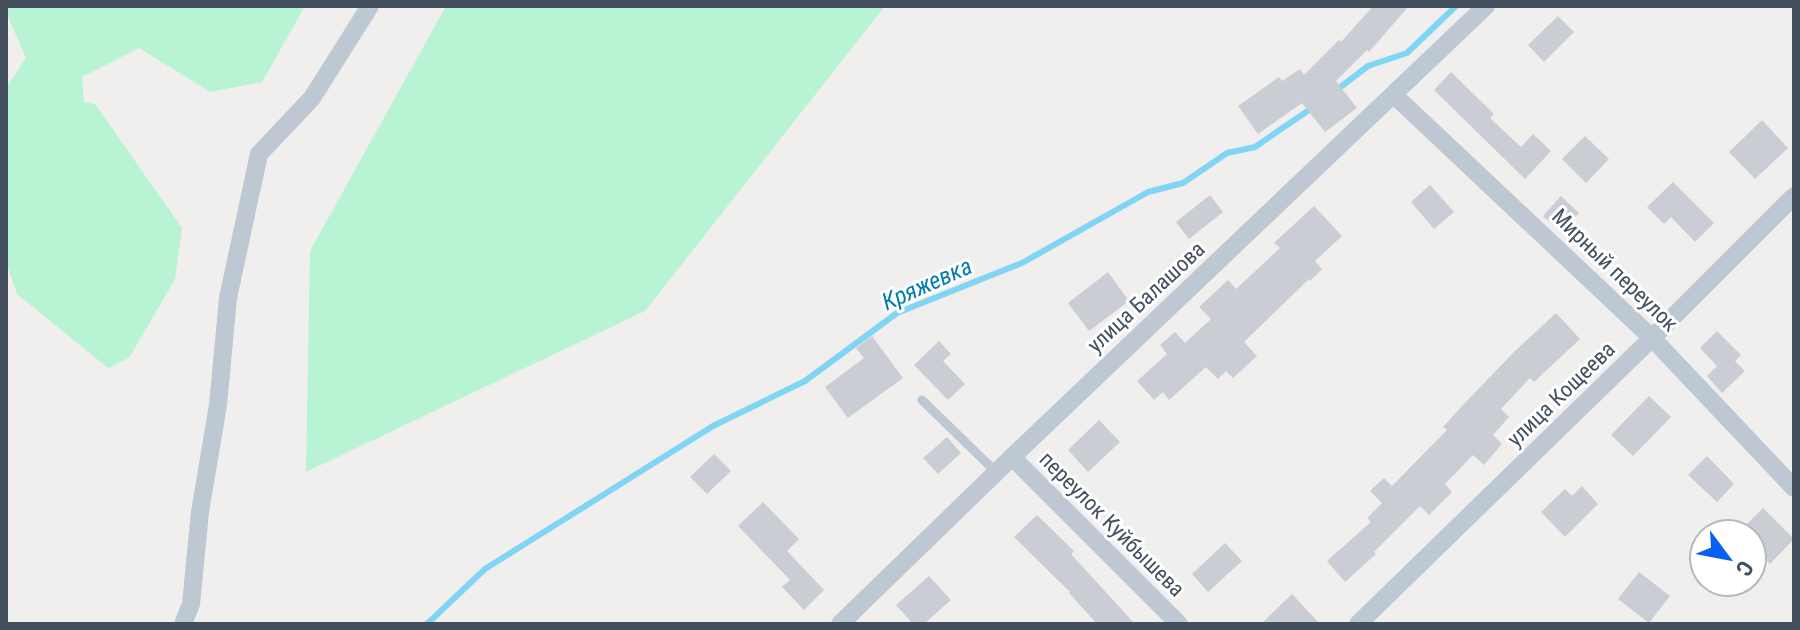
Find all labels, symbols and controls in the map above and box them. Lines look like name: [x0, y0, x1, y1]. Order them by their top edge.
street label: Мирный переулок: [1547, 204, 1683, 337]
street label: улица Балашова: [1082, 236, 1210, 358]
water label: Кряжевка: [878, 252, 976, 316]
street label: улица Кощеева: [1502, 337, 1620, 451]
street label: переулок Куйбышева: [1034, 446, 1190, 602]
north arrow: [1688, 518, 1768, 598]
text: С: [1731, 556, 1758, 580]

